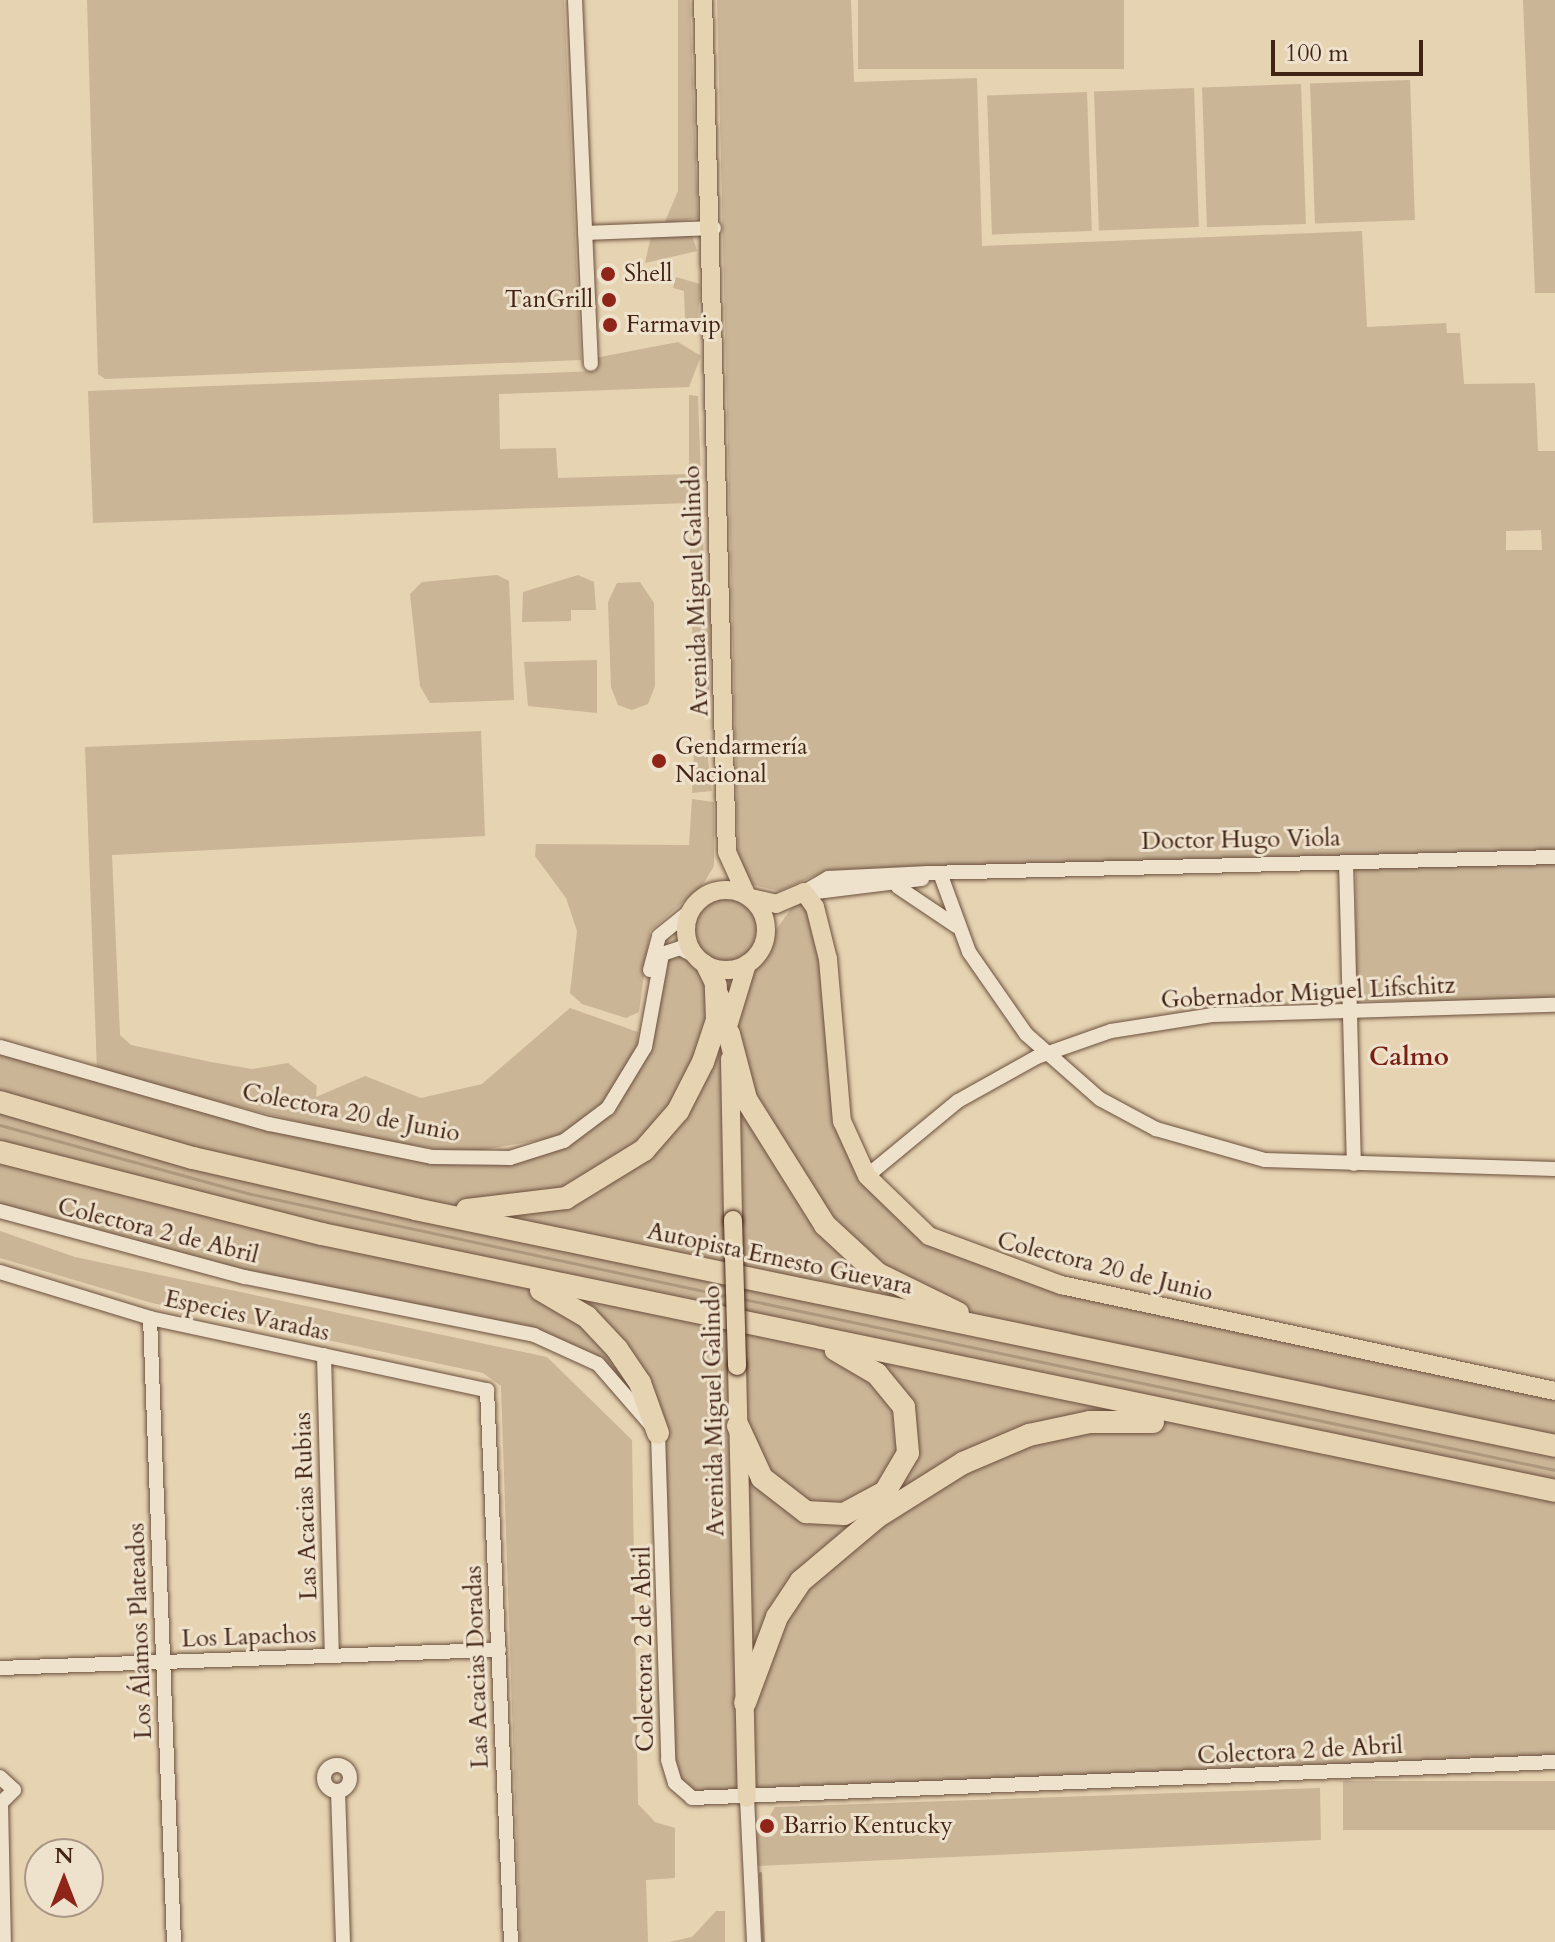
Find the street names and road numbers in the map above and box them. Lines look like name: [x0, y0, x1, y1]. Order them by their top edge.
street label: Avenida Miguel Galindo: [677, 465, 715, 717]
street label: Doctor Hugo Viola: [1141, 824, 1341, 856]
street label: Gobernador Miguel Lifschitz: [1160, 971, 1456, 1015]
street label: Colectora 20 de Junio: [240, 1078, 462, 1148]
street label: Colectora 2 de Abril: [55, 1192, 261, 1270]
street label: Autopista Ernesto Guevara: [645, 1217, 915, 1301]
street label: Colectora 20 de Junio: [994, 1226, 1216, 1308]
street label: Especies Varadas: [162, 1284, 332, 1348]
street label: Avenida Miguel Galindo: [697, 1285, 731, 1537]
street label: Las Acacias Rubias: [288, 1411, 324, 1601]
street label: Los Álamos Plateados: [122, 1522, 158, 1740]
street label: Colectora 2 de Abril: [628, 1546, 660, 1752]
street label: Las Acacias Doradas: [459, 1565, 495, 1769]
street label: Los Lapachos: [181, 1620, 317, 1654]
street label: Colectora 2 de Abril: [1196, 1731, 1404, 1771]

